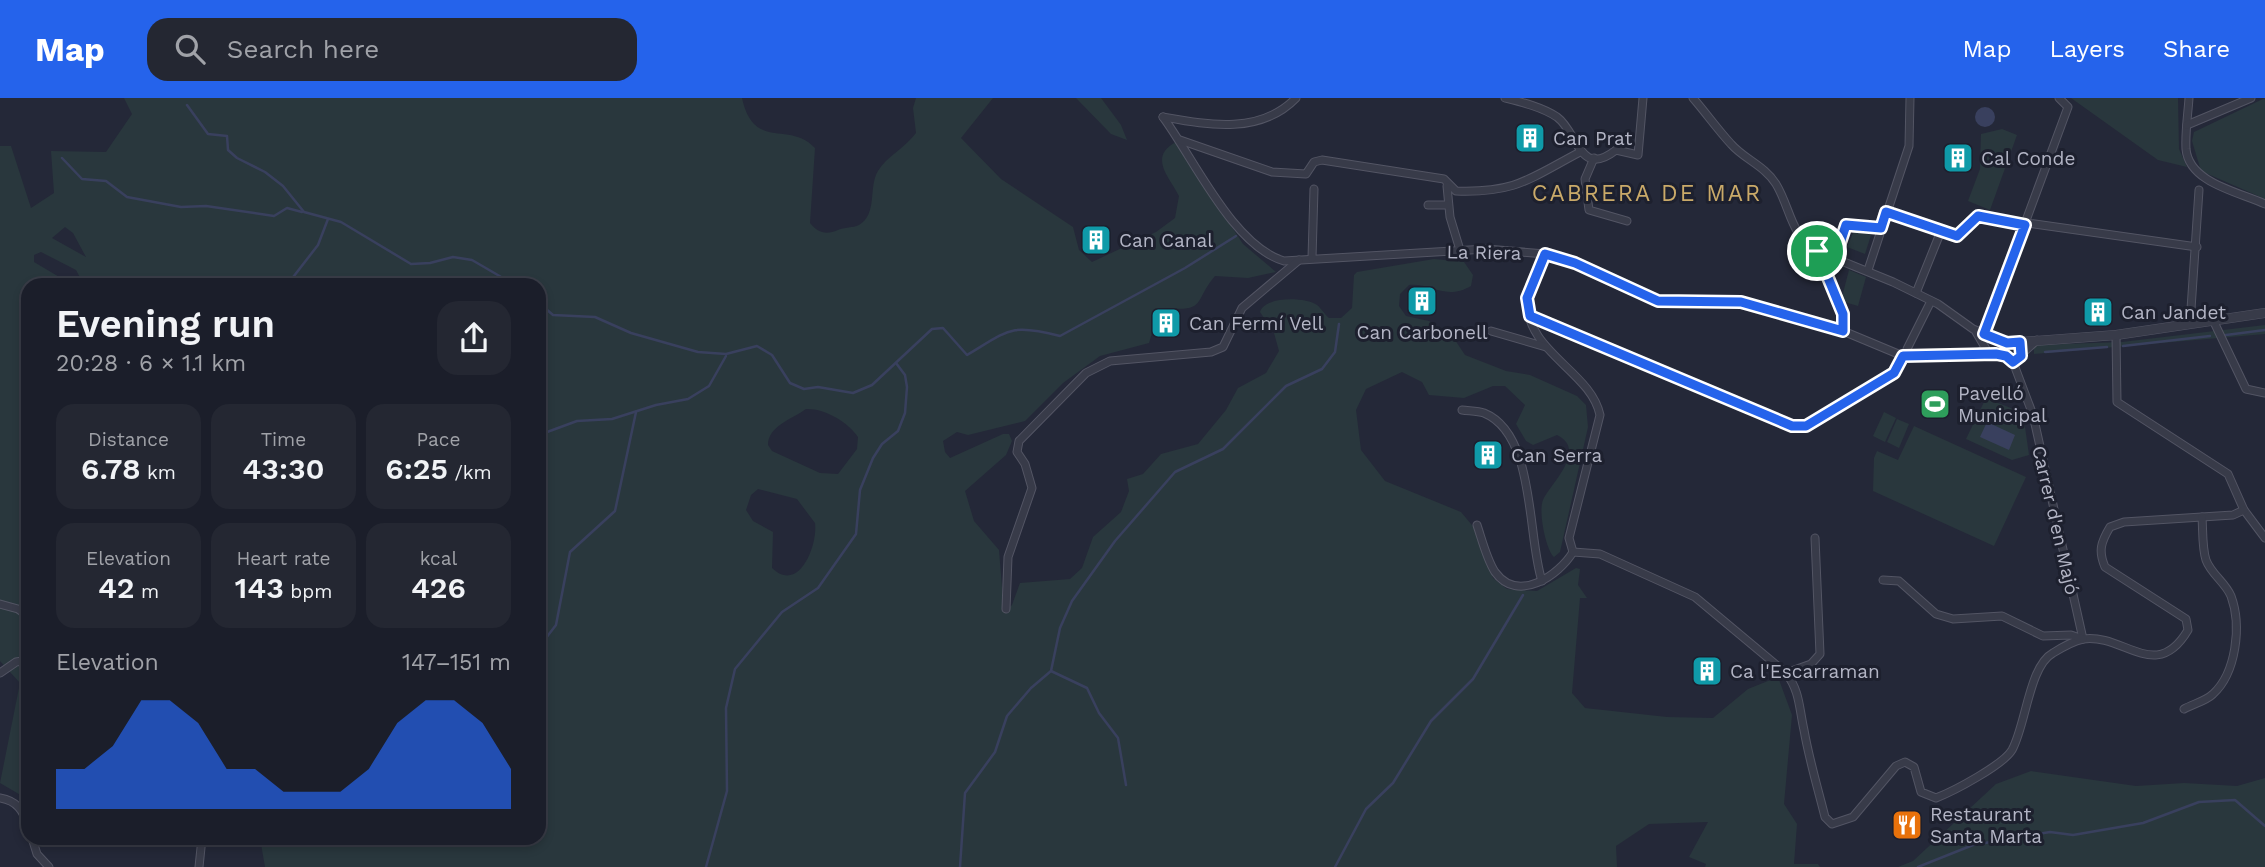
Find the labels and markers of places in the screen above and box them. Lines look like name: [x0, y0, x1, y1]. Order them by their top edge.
building icon: Can Prat: [1513, 121, 1547, 155]
place label: Can Prat: [1553, 127, 1632, 150]
building icon: Cal Conde: [1941, 141, 1975, 175]
place label: Cal Conde: [1981, 147, 2076, 170]
pin: [1787, 221, 1847, 281]
building icon: Can Canal: [1079, 223, 1113, 257]
place label: Can Canal: [1119, 229, 1213, 252]
building icon: Can Carbonell: [1405, 284, 1439, 318]
building icon: Can Jandet: [2081, 295, 2115, 329]
place label: Can Jandet: [2121, 301, 2226, 324]
building icon: Can Fermí Vell: [1149, 306, 1183, 340]
place label: Can Fermí Vell: [1189, 312, 1323, 335]
place label: Can Carbonell: [1356, 321, 1488, 344]
place label: Pavelló Municipal: [1958, 382, 2047, 427]
sports icon: Pavelló Municipal: [1918, 387, 1952, 421]
building icon: Can Serra: [1471, 438, 1505, 472]
place label: Can Serra: [1511, 444, 1602, 467]
building icon: Ca l'Escarraman: [1690, 654, 1724, 688]
place label: Ca l'Escarraman: [1730, 660, 1880, 683]
place label: Restaurant Santa Marta: [1930, 803, 2042, 848]
restaurant icon: Restaurant Santa Marta: [1890, 808, 1924, 842]

